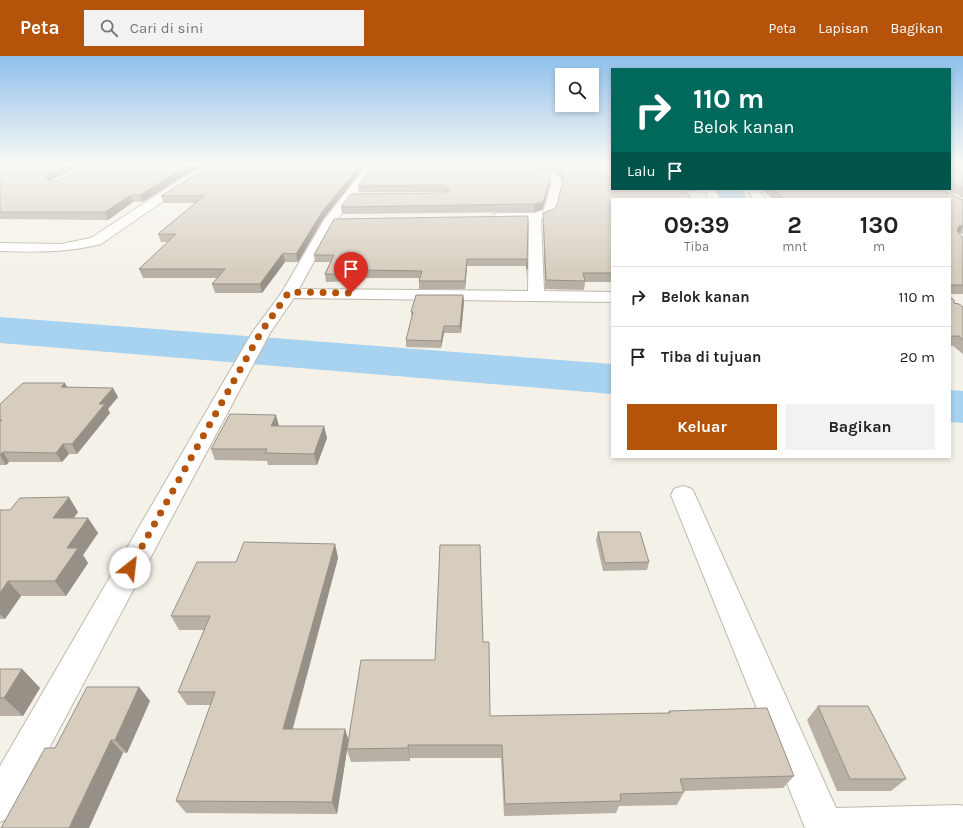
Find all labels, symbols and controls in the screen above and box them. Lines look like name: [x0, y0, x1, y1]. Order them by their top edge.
search box: [84, 10, 364, 46]
text: Peta: [20, 17, 60, 39]
icon: search: [98, 17, 120, 39]
text: Cari di sini: [130, 19, 203, 37]
text: Peta: [768, 20, 796, 37]
text: Lapisan: [818, 20, 868, 37]
text: Bagikan: [890, 20, 943, 37]
map controls: [555, 68, 599, 112]
button: search: [555, 68, 599, 112]
text: 110 m: [693, 82, 764, 115]
icon: right: [627, 84, 679, 136]
text: Belok kanan: [693, 116, 794, 138]
icon: arrive: [664, 160, 686, 182]
text: Lalu: [627, 162, 656, 180]
text: 09:39: [664, 211, 730, 239]
text: 2: [787, 211, 802, 239]
text: 130: [860, 211, 898, 239]
text: Tiba: [684, 239, 709, 254]
text: mnt: [782, 239, 807, 254]
text: m: [873, 239, 885, 254]
pin: [334, 252, 368, 293]
icon: arrive: [340, 258, 362, 280]
icon: right: [627, 286, 649, 308]
text: Belok kanan: [661, 288, 750, 306]
text: 110 m: [899, 288, 935, 306]
icon: arrive: [627, 346, 649, 368]
text: Tiba di tujuan: [661, 348, 761, 366]
text: 20 m: [900, 348, 935, 366]
button: Keluar: [627, 404, 777, 450]
button: Bagikan: [785, 404, 935, 450]
position arrow: [109, 547, 151, 589]

